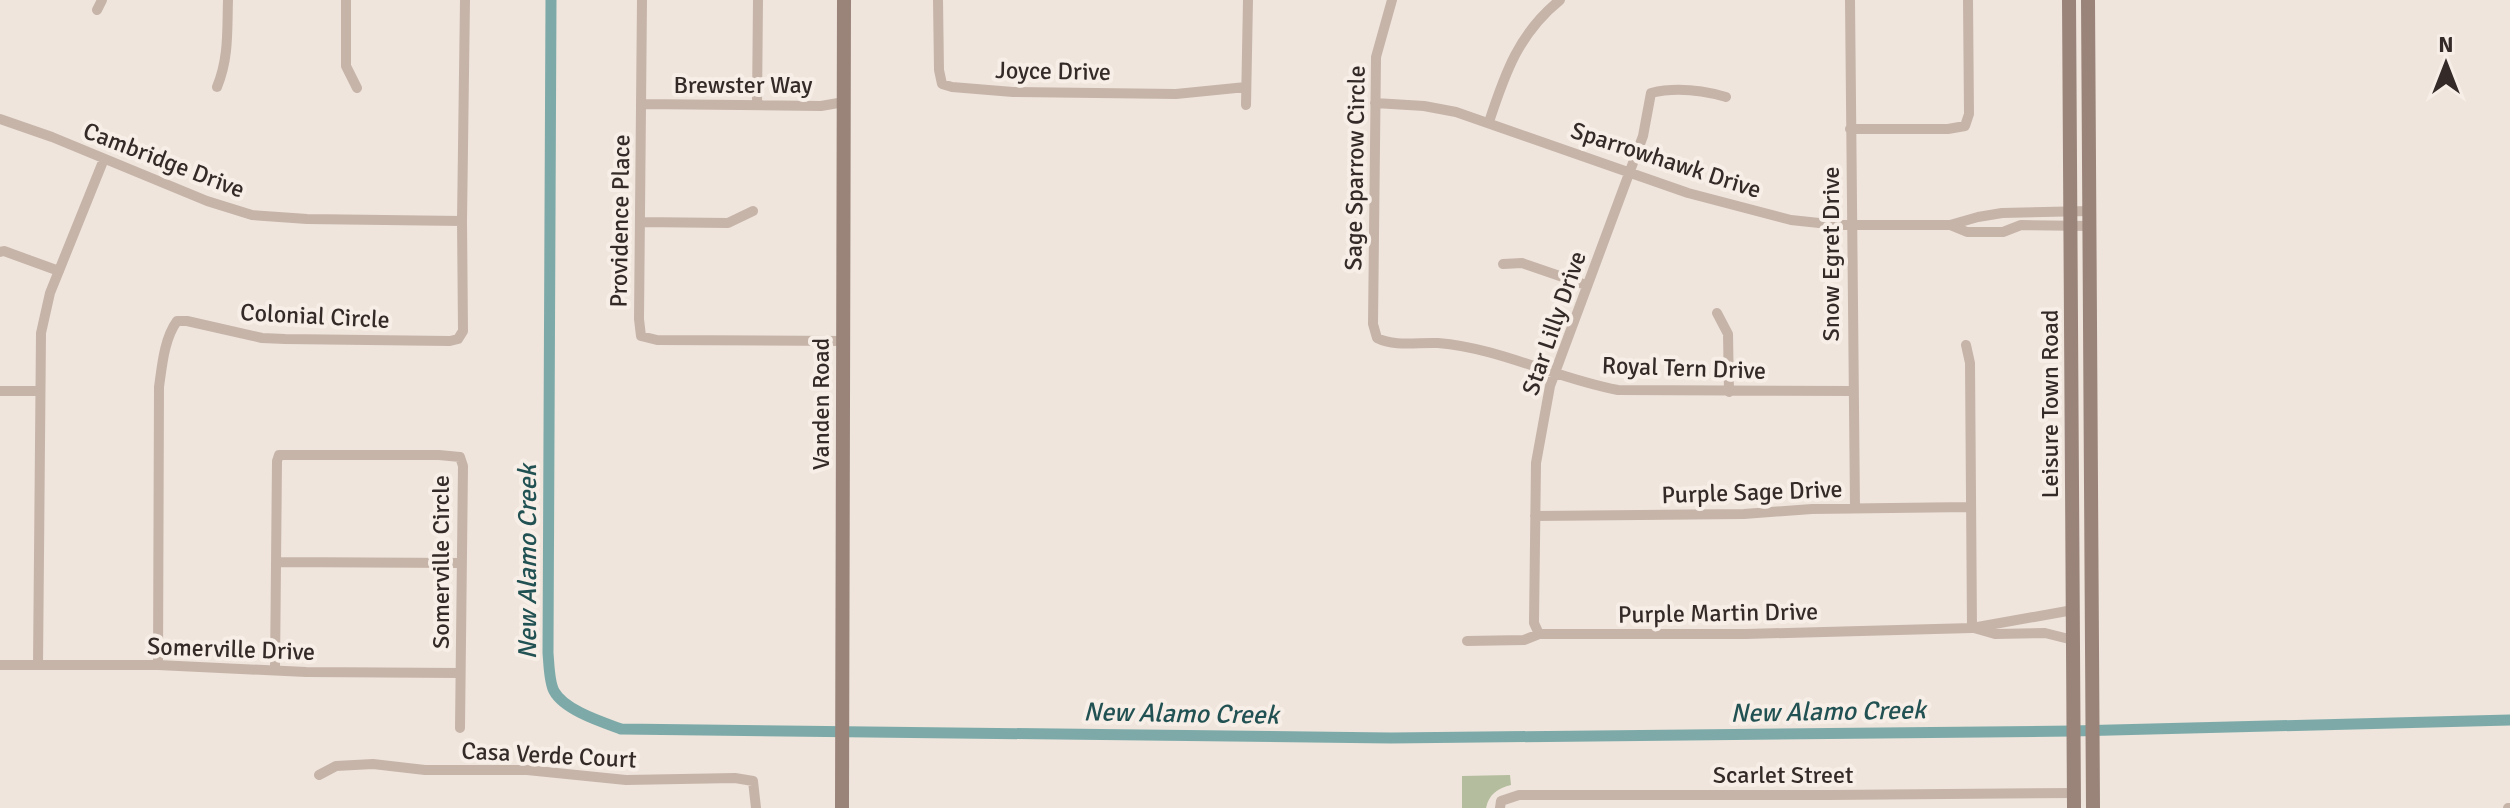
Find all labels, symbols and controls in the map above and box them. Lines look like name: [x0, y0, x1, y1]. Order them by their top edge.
north arrow: [2406, 24, 2486, 104]
text: N: [2438, 31, 2454, 58]
street label: Joyce Drive: [995, 55, 1111, 87]
street label: Sage Sparrow Circle: [1338, 65, 1372, 271]
street label: Brewster Way: [673, 70, 813, 100]
street label: Cambridge Drive: [79, 115, 249, 205]
street label: Sparrowhawk Drive: [1567, 115, 1765, 205]
street label: Providence Place: [603, 134, 637, 308]
street label: Snow Egret Drive: [1816, 166, 1846, 342]
street label: Star Lilly Drive: [1515, 247, 1593, 399]
street label: Colonial Circle: [239, 297, 391, 335]
street label: Leisure Town Road: [2035, 310, 2065, 498]
street label: Vanden Road: [806, 338, 836, 470]
street label: Royal Tern Drive: [1601, 350, 1767, 386]
water label: New Alamo Creek: [512, 462, 544, 660]
street label: Purple Sage Drive: [1661, 474, 1843, 510]
street label: Somerville Circle: [426, 475, 456, 649]
street label: Purple Martin Drive: [1618, 596, 1818, 630]
street label: Somerville Drive: [146, 631, 316, 667]
water label: New Alamo Creek: [1730, 694, 1928, 730]
water label: New Alamo Creek: [1083, 696, 1281, 732]
street label: Casa Verde Court: [461, 735, 637, 775]
street label: Scarlet Street: [1713, 760, 1853, 790]

